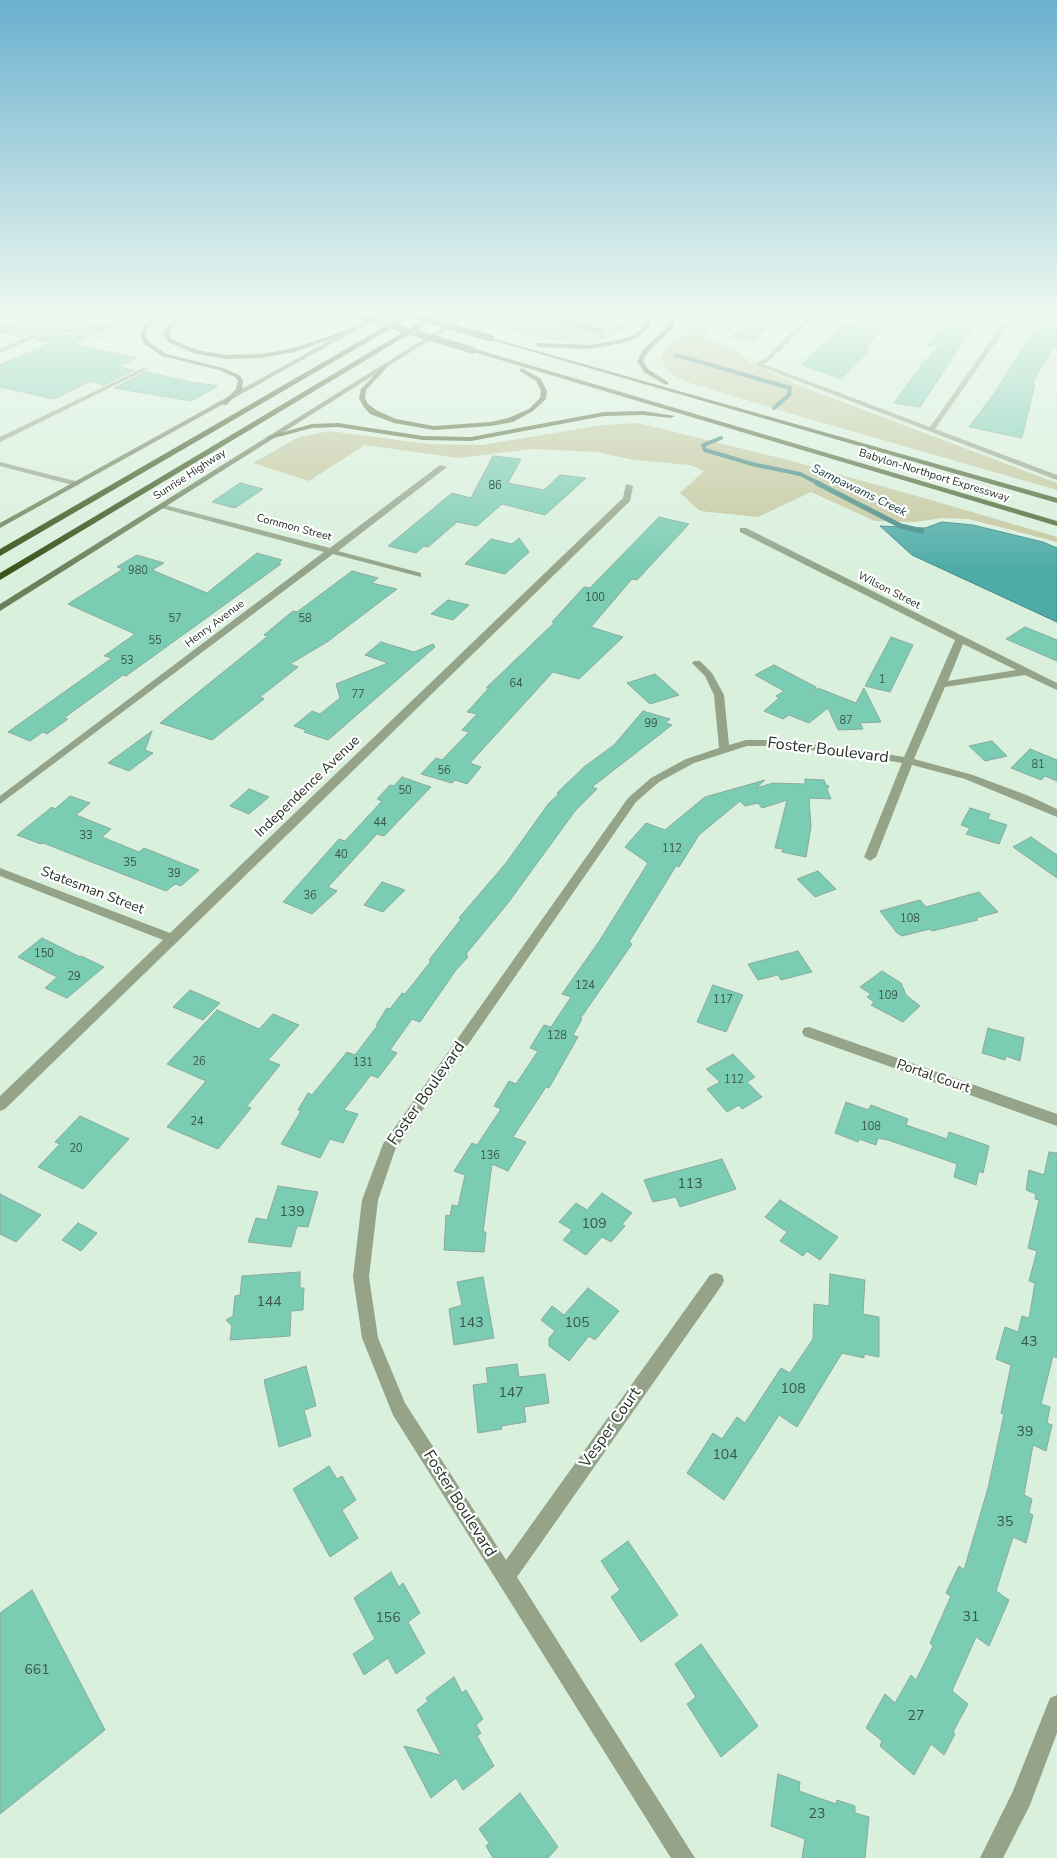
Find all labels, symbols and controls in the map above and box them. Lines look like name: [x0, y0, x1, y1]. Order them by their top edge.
street label: Sunrise Highway: [151, 447, 229, 503]
street label: Babylon-Northport Expressway: [857, 447, 1011, 505]
water label: Sampawams Creek: [809, 462, 909, 520]
house number: 86: [488, 479, 502, 493]
street label: Common Street: [255, 512, 333, 544]
house number: 980: [128, 564, 148, 578]
street label: Wilson Street: [856, 570, 922, 612]
house number: 100: [585, 591, 605, 605]
street label: Henry Avenue: [183, 597, 247, 651]
house number: 57: [168, 612, 182, 626]
house number: 58: [298, 612, 312, 626]
house number: 55: [148, 634, 162, 648]
house number: 53: [120, 654, 134, 668]
house number: 1: [879, 673, 885, 687]
house number: 64: [509, 677, 523, 691]
house number: 77: [351, 688, 365, 702]
house number: 87: [839, 714, 853, 728]
house number: 99: [644, 717, 658, 731]
street label: Independence Avenue: [252, 733, 364, 841]
street label: Foster Boulevard: [766, 734, 890, 768]
house number: 81: [1031, 758, 1045, 772]
house number: 56: [437, 764, 451, 778]
house number: 50: [398, 784, 412, 798]
house number: 44: [373, 816, 387, 830]
house number: 33: [79, 829, 93, 843]
house number: 112: [662, 842, 682, 856]
house number: 40: [334, 848, 348, 862]
house number: 35: [123, 856, 137, 870]
street label: Statesman Street: [38, 864, 146, 918]
house number: 39: [167, 867, 181, 881]
house number: 36: [303, 889, 317, 903]
house number: 108: [900, 912, 920, 926]
house number: 150: [34, 947, 54, 961]
house number: 29: [67, 970, 81, 984]
house number: 124: [575, 979, 595, 993]
house number: 109: [878, 989, 898, 1003]
house number: 117: [713, 993, 733, 1007]
house number: 128: [547, 1029, 567, 1043]
street label: Foster Boulevard: [384, 1038, 470, 1150]
house number: 26: [192, 1055, 206, 1069]
house number: 131: [353, 1056, 373, 1070]
street label: Portal Court: [894, 1057, 972, 1097]
house number: 112: [724, 1073, 744, 1087]
house number: 24: [190, 1115, 204, 1129]
house number: 108: [861, 1120, 881, 1134]
house number: 20: [69, 1142, 83, 1156]
house number: 136: [480, 1149, 500, 1163]
house number: 113: [677, 1177, 703, 1193]
house number: 139: [279, 1205, 305, 1221]
house number: 109: [581, 1217, 607, 1233]
house number: 144: [256, 1295, 282, 1311]
house number: 143: [458, 1316, 484, 1332]
house number: 105: [564, 1316, 590, 1332]
house number: 43: [1021, 1335, 1037, 1351]
house number: 108: [780, 1382, 806, 1398]
street label: Vesper Court: [576, 1384, 646, 1472]
house number: 147: [498, 1386, 524, 1402]
house number: 39: [1017, 1425, 1033, 1441]
street label: Foster Boulevard: [419, 1447, 499, 1561]
house number: 104: [712, 1448, 738, 1464]
house number: 35: [997, 1515, 1013, 1531]
house number: 31: [963, 1610, 979, 1626]
house number: 156: [375, 1611, 401, 1627]
house number: 661: [24, 1663, 50, 1679]
house number: 27: [908, 1709, 924, 1725]
house number: 23: [809, 1807, 825, 1823]

